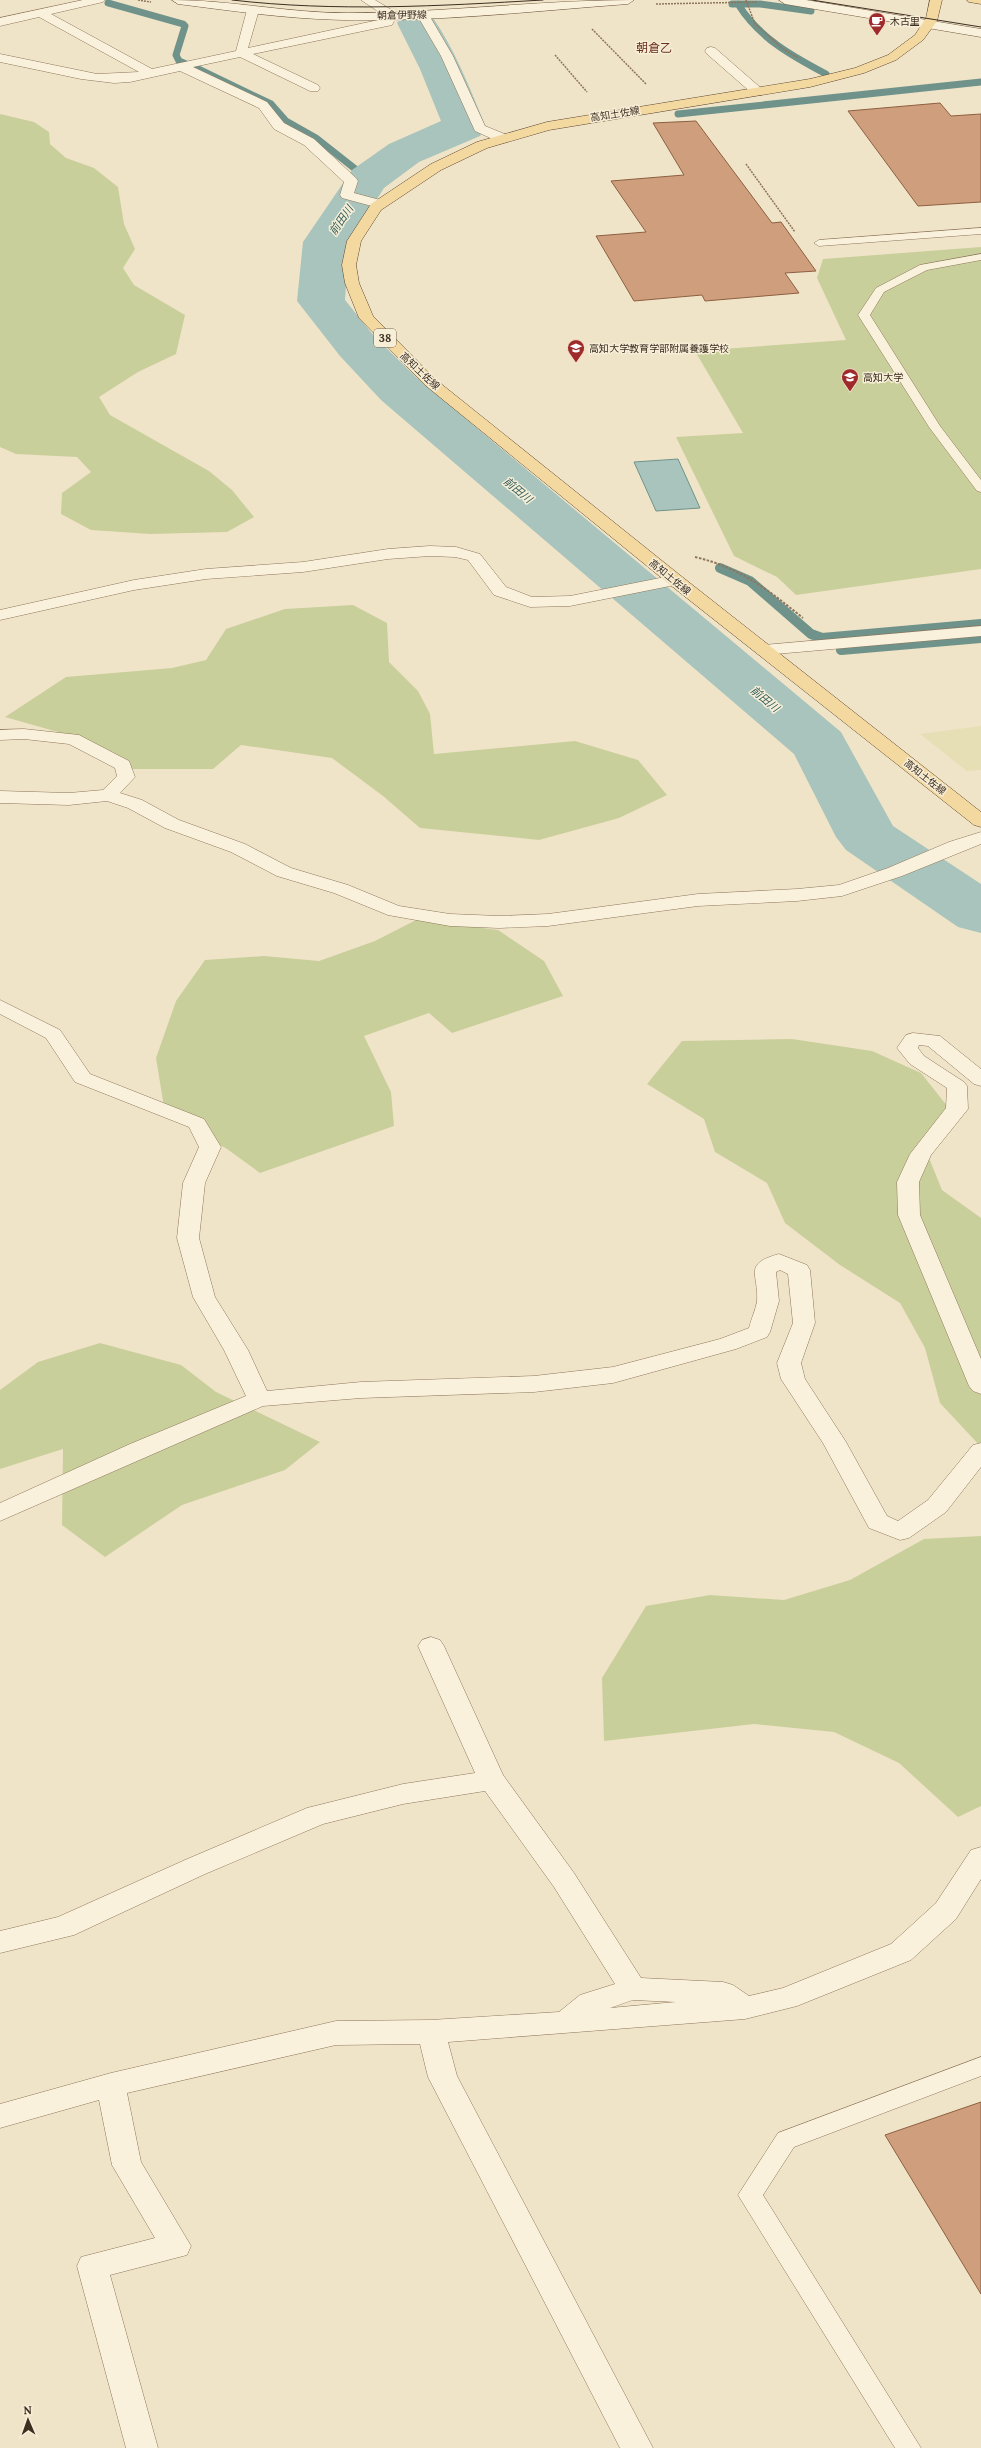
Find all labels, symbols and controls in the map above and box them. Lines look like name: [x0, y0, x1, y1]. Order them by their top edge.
street label: 朝倉伊野線: [377, 8, 427, 22]
cafe icon: 木古里: [867, 11, 887, 36]
place label: 木古里: [890, 15, 920, 28]
district label: 朝倉乙: [636, 40, 672, 55]
street label: 高知土佐線: [589, 104, 641, 124]
water label: 前田川: [326, 202, 357, 238]
road number: 38: [374, 329, 396, 347]
school or university icon: 高知大学教育学部附属養護学校: [566, 338, 586, 363]
place label: 高知大学教育学部附属養護学校: [589, 342, 729, 355]
street label: 高知土佐線: [397, 349, 443, 393]
school or university icon: 高知大学: [840, 367, 860, 392]
place label: 高知大学: [863, 371, 903, 384]
water label: 前田川: [501, 474, 536, 507]
street label: 高知土佐線: [646, 556, 694, 598]
water label: 前田川: [748, 683, 783, 716]
street label: 高知土佐線: [901, 756, 949, 798]
north arrow: [8, 2400, 48, 2440]
text: N: [23, 2403, 33, 2417]

